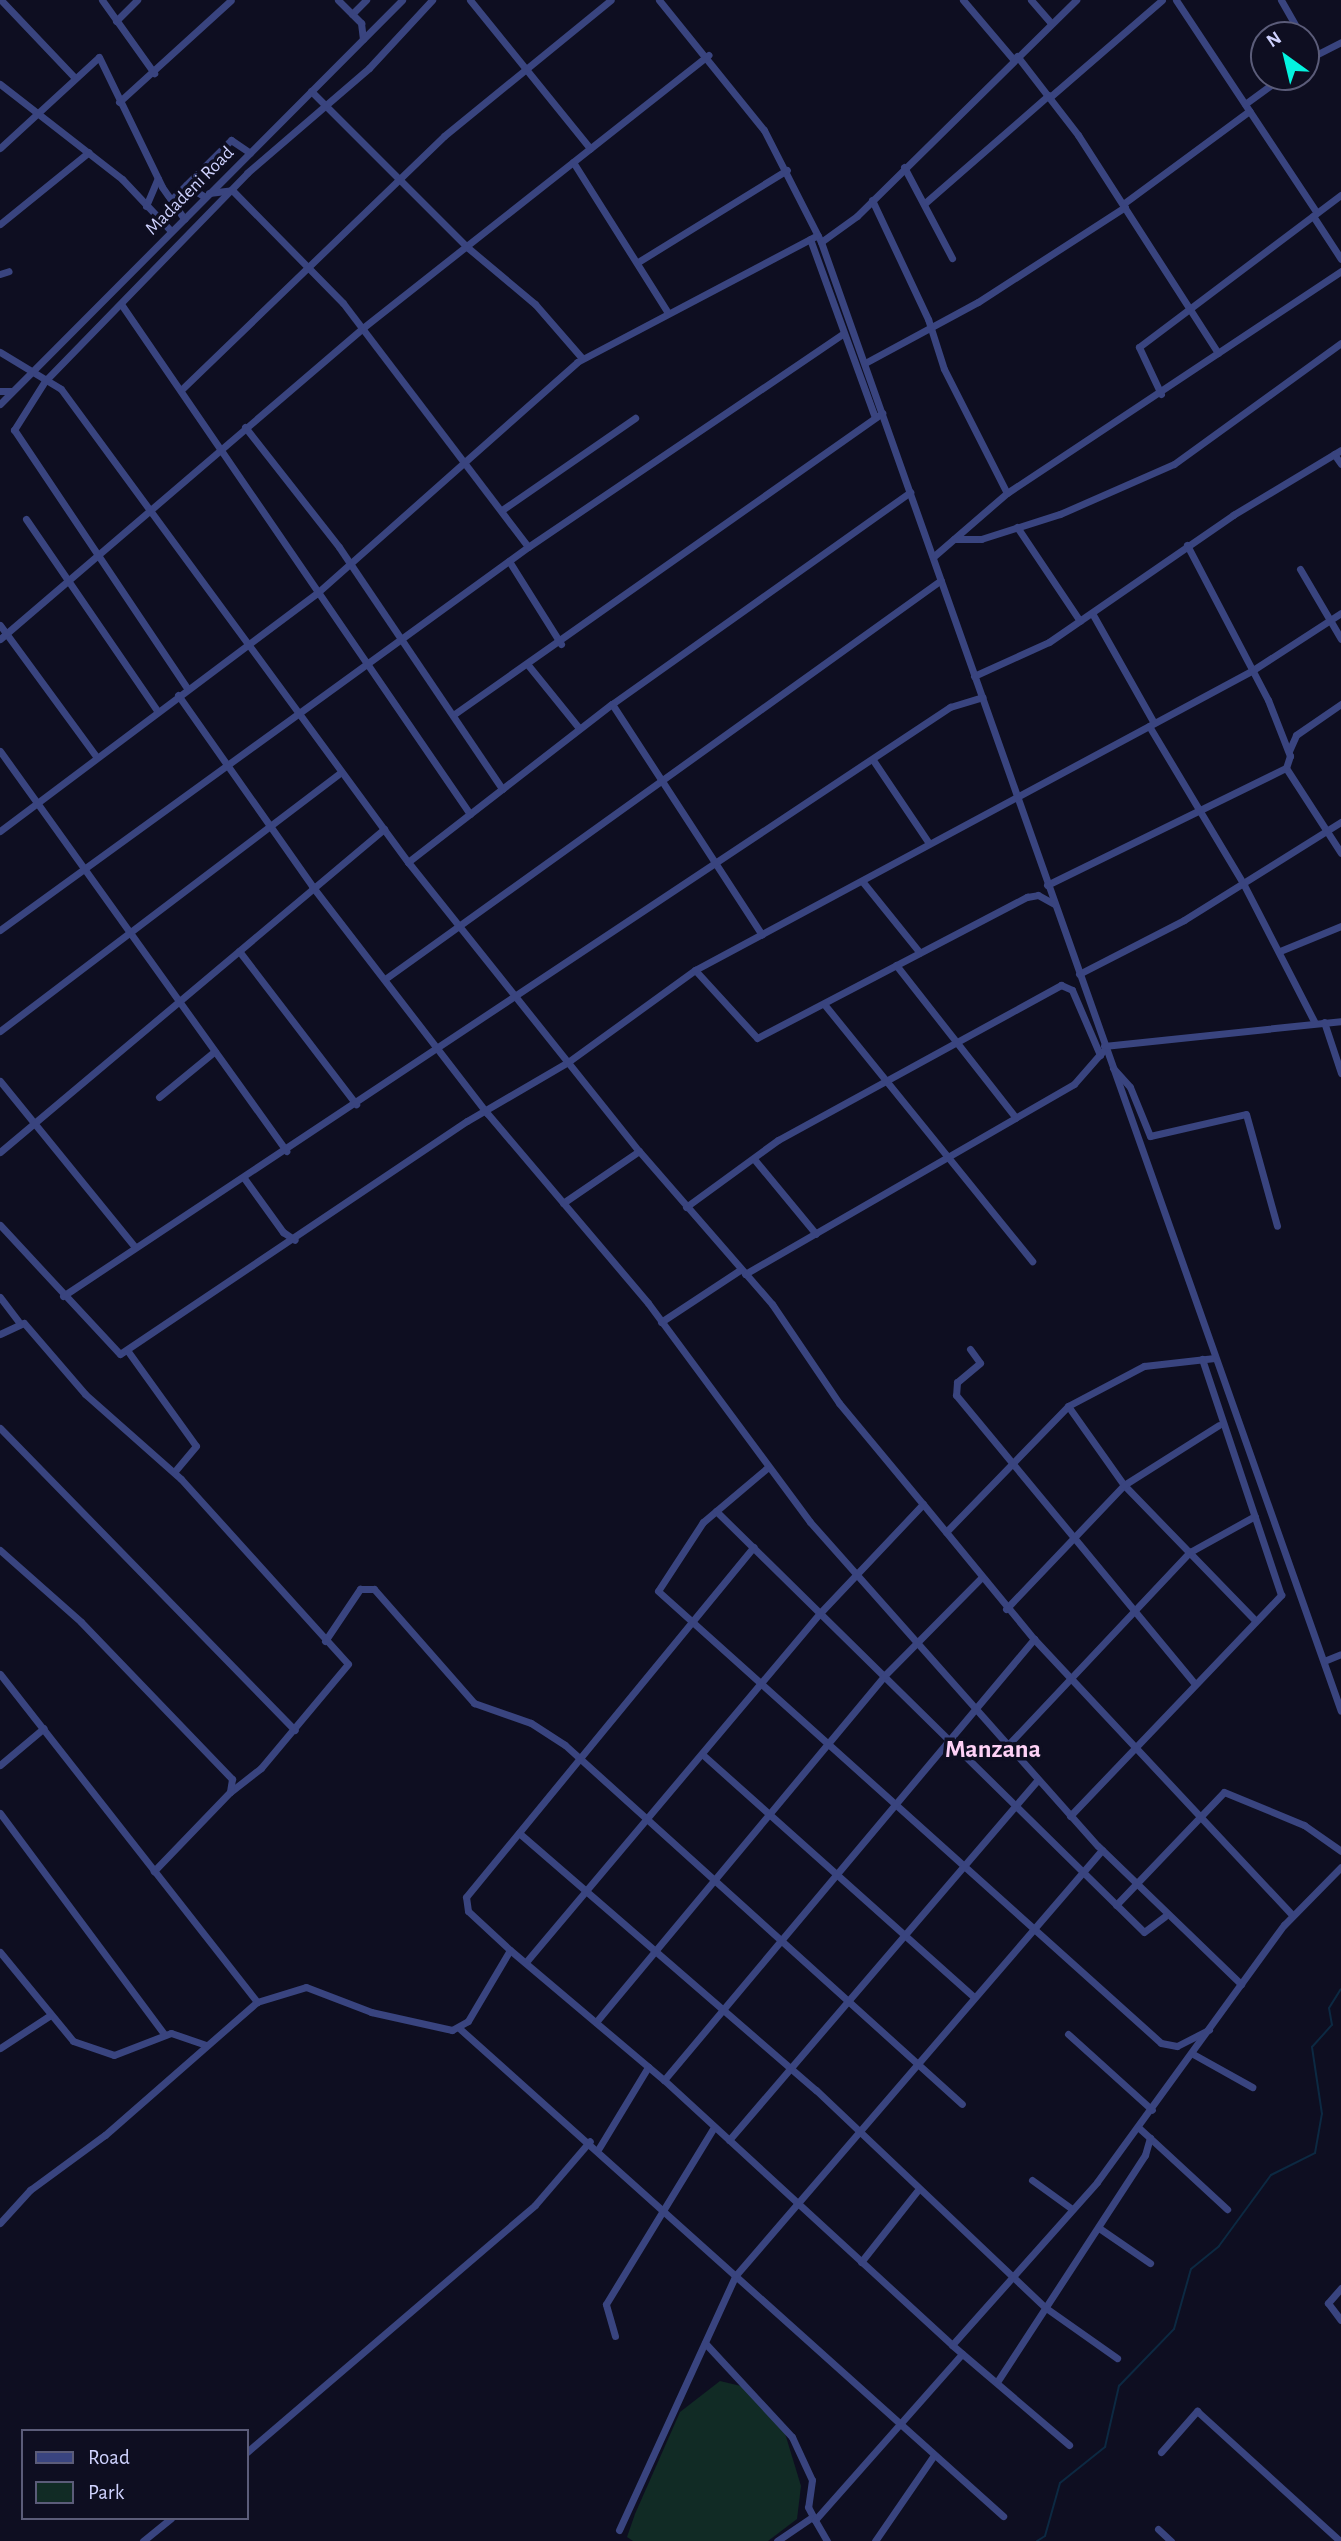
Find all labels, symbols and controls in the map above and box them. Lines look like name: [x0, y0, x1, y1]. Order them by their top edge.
north arrow: [1250, 21, 1320, 91]
text: N: [1263, 28, 1285, 51]
street label: Madadeni Road: [141, 142, 239, 240]
district label: Manzana: [945, 1734, 1041, 1766]
legend: [21, 2429, 248, 2520]
text: Road: [88, 2447, 130, 2468]
text: Park: [88, 2482, 124, 2503]

